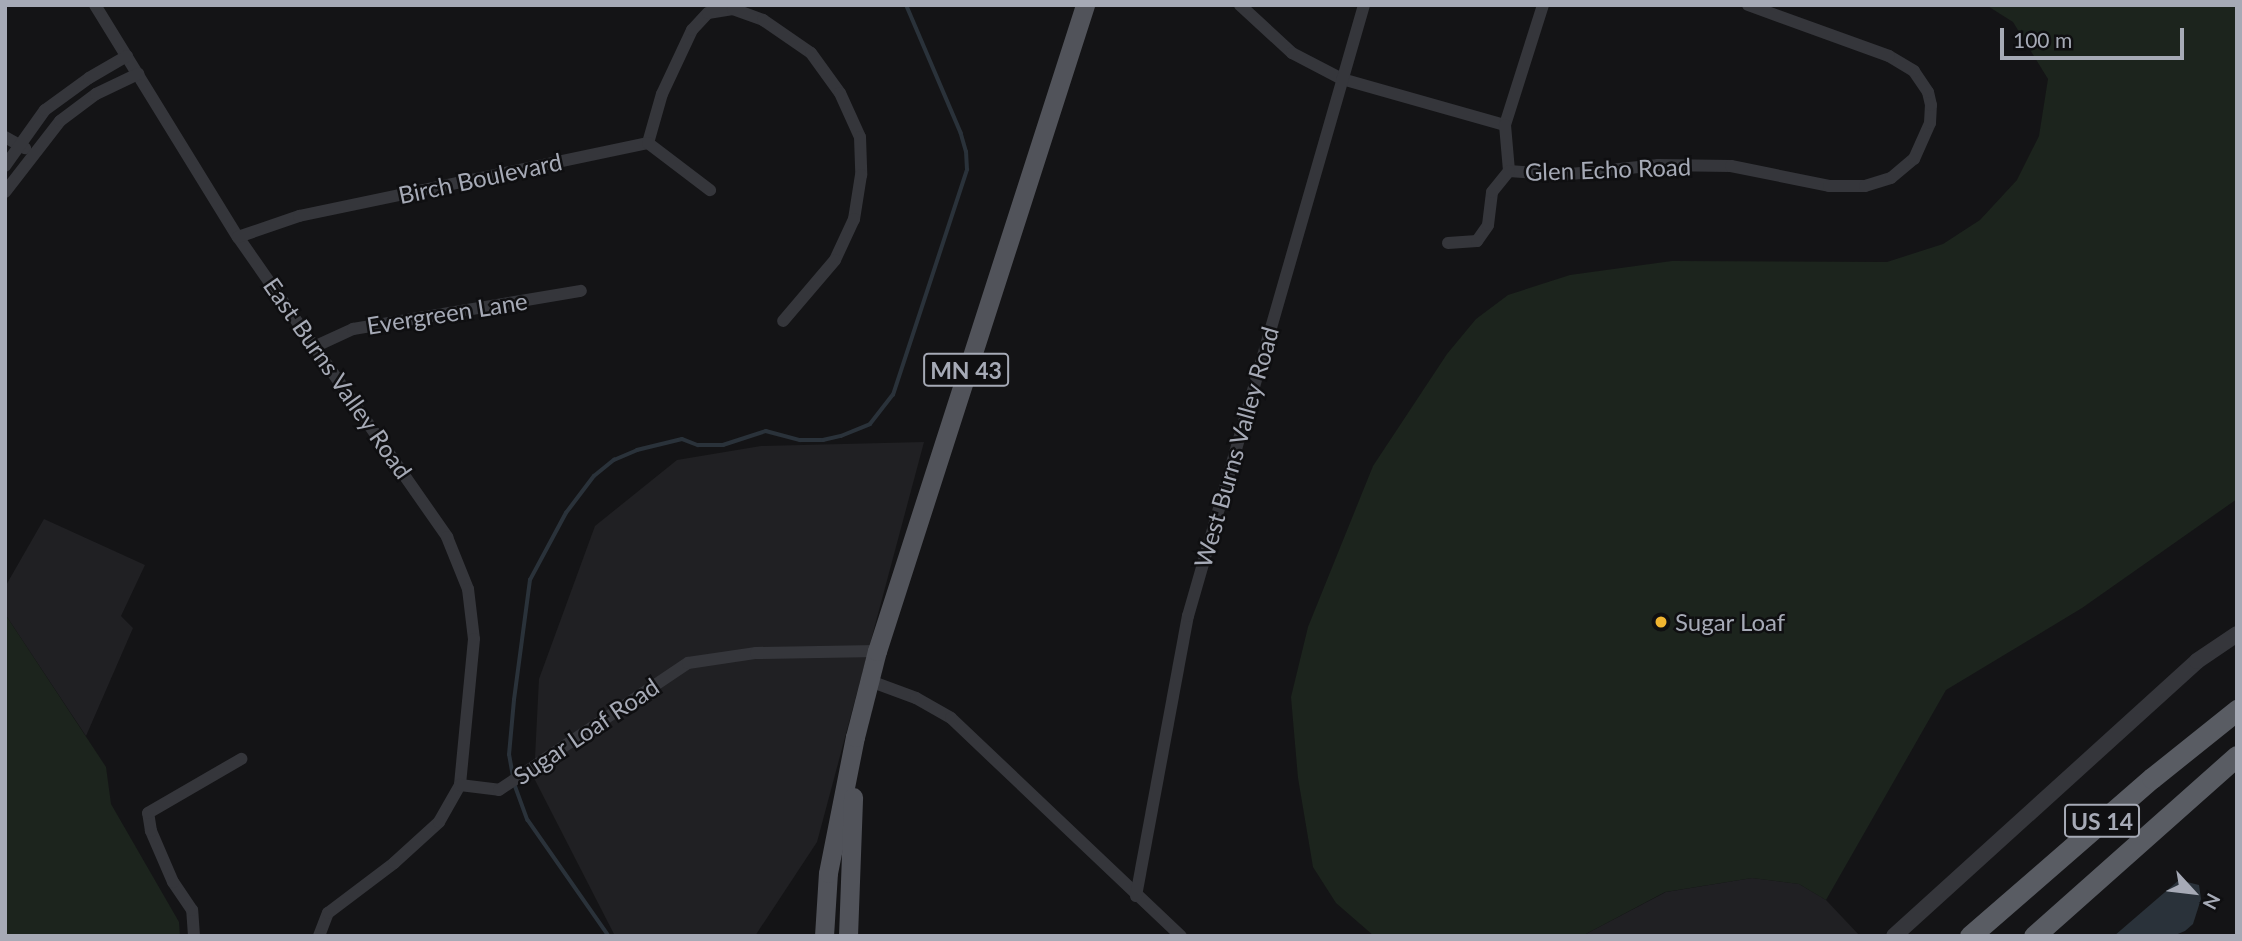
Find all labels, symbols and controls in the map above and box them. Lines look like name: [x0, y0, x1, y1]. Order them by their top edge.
scale bar: [2004, 14, 2188, 58]
text: 100 m: [2013, 27, 2072, 52]
street label: Birch Boulevard: [396, 147, 564, 209]
street label: Glen Echo Road: [1524, 152, 1692, 186]
street label: East Burns Valley Road: [257, 271, 419, 485]
street label: Evergreen Lane: [365, 286, 529, 340]
street label: West Burns Valley Road: [1188, 323, 1284, 571]
road number: MN 43: [922, 350, 1010, 390]
place label: Sugar Loaf: [1675, 608, 1786, 636]
marker: Sugar Loaf: [1653, 614, 1669, 630]
street label: Sugar Loaf Road: [507, 672, 665, 790]
road number: US 14: [2064, 802, 2140, 841]
north arrow: [2158, 857, 2228, 927]
text: N: [2199, 890, 2226, 913]

